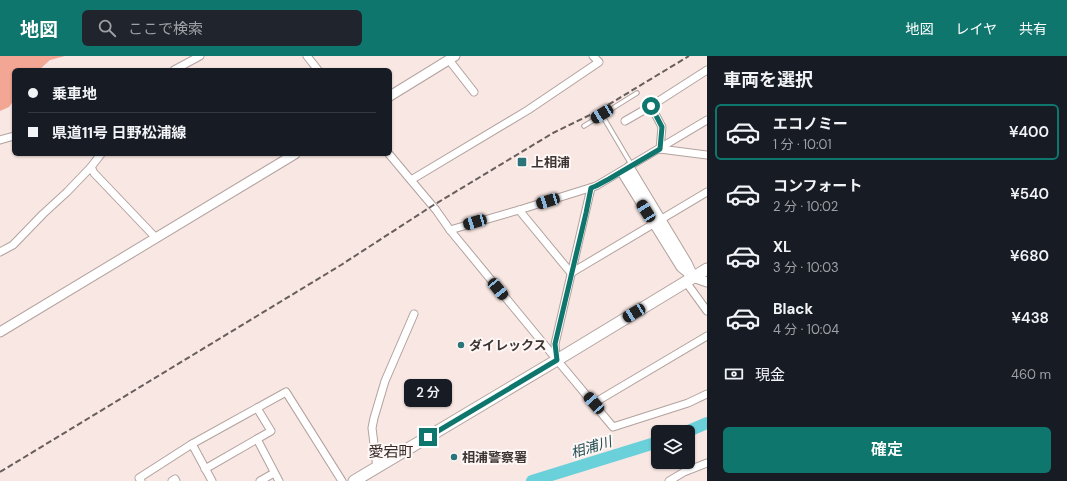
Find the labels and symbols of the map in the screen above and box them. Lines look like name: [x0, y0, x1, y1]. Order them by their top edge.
route start: [642, 97, 660, 115]
car: [589, 103, 615, 125]
place label: 上相浦: [531, 154, 570, 171]
marker: 上相浦: [516, 156, 528, 168]
car: [535, 192, 561, 210]
car: [635, 198, 657, 224]
car: [462, 213, 488, 231]
car: [486, 276, 510, 302]
car: [621, 302, 647, 324]
place label: ダイレックス: [469, 337, 547, 354]
marker: ダイレックス: [456, 340, 466, 350]
callout: 2 分: [404, 379, 452, 407]
car: [582, 390, 606, 416]
route end: [419, 428, 437, 446]
water label: 相浦川: [568, 432, 616, 462]
district label: 愛宕町: [368, 442, 414, 462]
place label: 相浦警察署: [462, 449, 527, 466]
marker: 相浦警察署: [449, 452, 459, 462]

